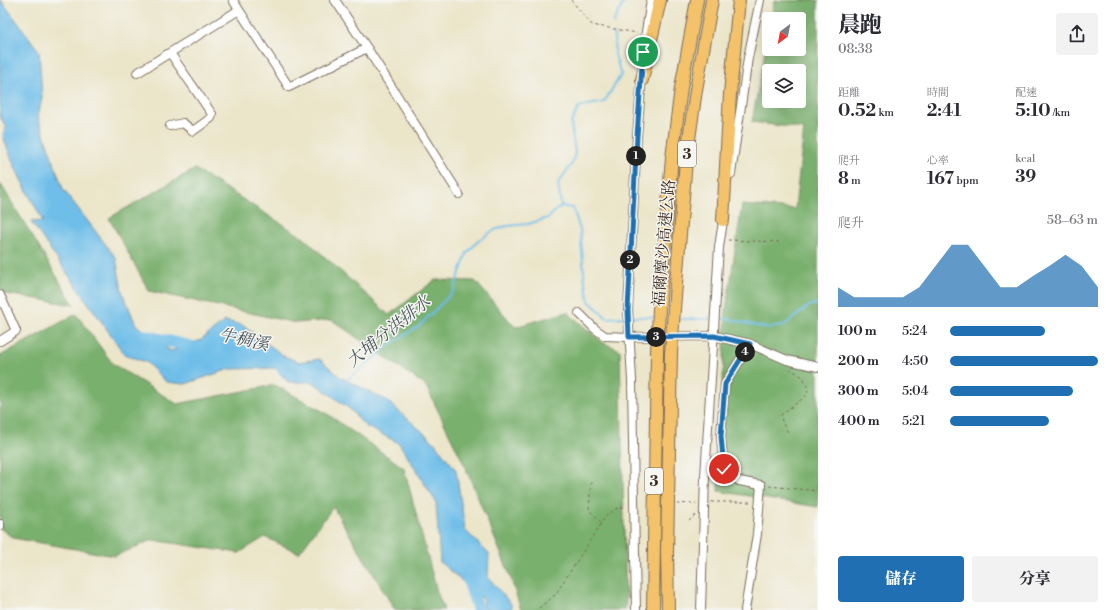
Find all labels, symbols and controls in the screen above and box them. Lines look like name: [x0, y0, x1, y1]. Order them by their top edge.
north arrow: [762, 12, 806, 56]
map controls: [762, 12, 806, 108]
text: 晨跑: [838, 12, 882, 39]
button: share: [1056, 13, 1098, 55]
pin: [626, 35, 660, 69]
icon: arrive: [632, 41, 654, 63]
text: 08:38: [838, 41, 873, 57]
button: layers: [762, 64, 806, 108]
text: 距離: [838, 86, 860, 100]
text: 時間: [927, 86, 949, 100]
text: 配速: [1015, 86, 1037, 100]
text: 0.52: [838, 100, 876, 122]
text: 2:41: [927, 100, 961, 122]
text: 5:10: [1015, 100, 1051, 122]
text: km: [876, 106, 894, 120]
text: /km: [1051, 106, 1070, 120]
road number: 3: [678, 141, 696, 167]
pin: 1: [626, 146, 646, 166]
text: 1: [633, 149, 639, 163]
text: kcal: [1015, 152, 1035, 166]
text: 爬升: [838, 154, 860, 168]
text: 心率: [927, 154, 949, 168]
text: 39: [1015, 166, 1036, 188]
text: 8: [838, 168, 849, 190]
text: 167: [927, 168, 954, 190]
text: m: [849, 174, 861, 188]
text: bpm: [954, 174, 979, 188]
street label: 福爾摩沙高速公路: [648, 178, 680, 308]
text: 58–63 m: [1047, 212, 1098, 228]
text: 爬升: [838, 215, 864, 231]
pin: 2: [620, 250, 640, 270]
text: 2: [627, 253, 633, 267]
water label: 大埔分洪排水: [342, 290, 437, 372]
text: 100 m: [838, 323, 877, 339]
text: 5:24: [902, 323, 927, 339]
water label: 牛稠溪: [217, 324, 273, 356]
pin: 3: [646, 327, 666, 347]
text: 3: [653, 330, 659, 344]
pin: 4: [735, 342, 755, 362]
text: 4: [741, 345, 749, 359]
text: 200 m: [838, 353, 879, 369]
text: 4:50: [902, 353, 928, 369]
text: 300 m: [838, 383, 879, 399]
text: 5:04: [902, 383, 928, 399]
text: 400 m: [838, 413, 880, 429]
text: 5:21: [902, 413, 925, 429]
pin: [707, 452, 741, 486]
icon: check: [713, 458, 735, 480]
road number: 3: [645, 468, 663, 494]
button: 儲存: [838, 556, 964, 602]
button: 分享: [972, 556, 1098, 602]

